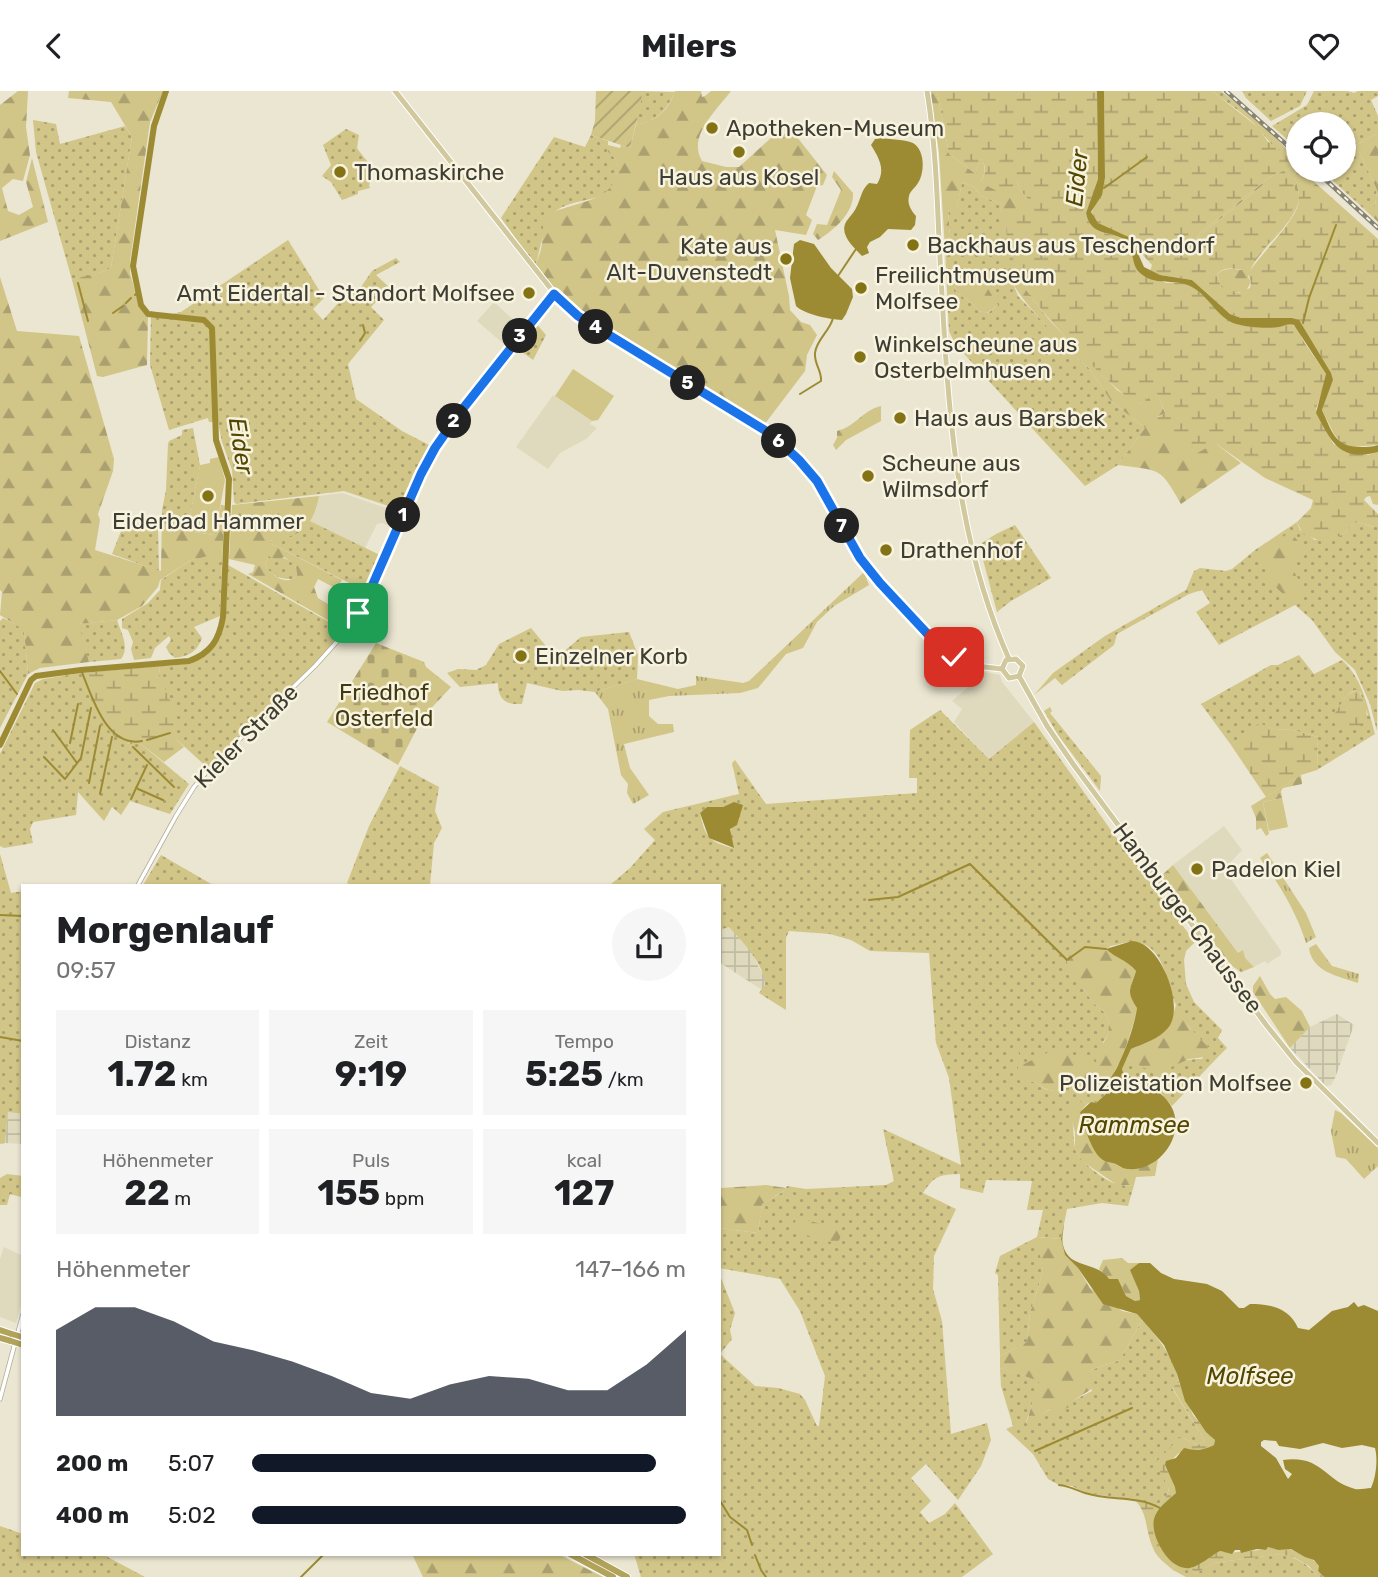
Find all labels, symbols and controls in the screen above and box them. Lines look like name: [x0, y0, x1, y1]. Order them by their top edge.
icon: back: [35, 27, 73, 65]
text: Milers: [641, 27, 737, 65]
icon: heart: [1305, 27, 1343, 65]
map controls: [1286, 112, 1356, 182]
button: locate: [1286, 112, 1356, 182]
place label: Apotheken-Museum: [726, 114, 944, 142]
marker: Apotheken-Museum: [704, 120, 720, 136]
marker: Haus aus Kosel: [731, 144, 747, 160]
water label: Eider: [1060, 147, 1094, 208]
place label: Thomaskirche: [354, 158, 504, 186]
place label: Haus aus Kosel: [659, 163, 819, 191]
marker: Thomaskirche: [332, 164, 348, 180]
place label: Backhaus aus Teschendorf: [927, 231, 1215, 259]
place label: Kate aus Alt-Duvenstedt: [606, 232, 772, 286]
marker: Backhaus aus Teschendorf: [905, 237, 921, 253]
marker: Kate aus Alt-Duvenstedt: [778, 251, 794, 267]
place label: Freilichtmuseum Molfsee: [875, 261, 1055, 315]
place label: Amt Eidertal - Standort Molfsee: [177, 279, 515, 307]
marker: Freilichtmuseum Molfsee: [853, 280, 869, 296]
marker: Amt Eidertal - Standort Molfsee: [521, 285, 537, 301]
pin: 4: [578, 309, 614, 345]
text: 4: [589, 315, 602, 338]
pin: 3: [503, 319, 538, 353]
text: 3: [513, 324, 526, 347]
place label: Winkelscheune aus Osterbelmhusen: [874, 330, 1078, 384]
marker: Winkelscheune aus Osterbelmhusen: [852, 349, 868, 365]
pin: 5: [670, 365, 706, 401]
text: 5: [681, 371, 694, 394]
pin: 2: [436, 403, 472, 439]
place label: Haus aus Barsbek: [914, 404, 1105, 432]
text: 2: [447, 409, 460, 432]
marker: Haus aus Barsbek: [892, 410, 908, 426]
water label: Eider: [223, 416, 259, 477]
pin: 6: [762, 423, 796, 459]
text: 6: [772, 429, 785, 452]
place label: Scheune aus Wilmsdorf: [882, 449, 1020, 503]
marker: Scheune aus Wilmsdorf: [860, 468, 876, 484]
marker: Eiderbad Hammer: [200, 488, 216, 504]
pin: 1: [386, 497, 420, 533]
text: 1: [398, 503, 407, 526]
place label: Eiderbad Hammer: [112, 507, 304, 535]
pin: 7: [824, 509, 860, 543]
text: 7: [836, 514, 847, 537]
place label: Drathenhof: [900, 536, 1023, 564]
marker: Drathenhof: [878, 542, 894, 558]
pin: [328, 583, 388, 643]
icon: arrive: [339, 594, 377, 632]
pin: [924, 627, 984, 687]
icon: check: [935, 638, 973, 676]
place label: Einzelner Korb: [535, 642, 688, 670]
marker: Einzelner Korb: [513, 648, 529, 664]
street label: Kieler Straße: [188, 678, 304, 794]
park label: Friedhof Osterfeld: [335, 678, 433, 732]
street label: Hamburger Chaussee: [1107, 817, 1269, 1019]
place label: Padelon Kiel: [1211, 855, 1341, 883]
marker: Padelon Kiel: [1189, 861, 1205, 877]
text: Morgenlauf: [56, 907, 273, 953]
button: share: [612, 907, 686, 981]
text: 09:57: [56, 956, 116, 984]
text: Distanz: [124, 1030, 191, 1053]
text: Zeit: [354, 1030, 388, 1053]
text: Tempo: [555, 1030, 614, 1053]
text: 1.72: [107, 1053, 177, 1095]
text: 9:19: [335, 1053, 407, 1095]
text: 5:25: [525, 1053, 603, 1095]
text: km: [177, 1068, 208, 1091]
text: /km: [603, 1068, 644, 1091]
place label: Polizeistation Molfsee: [1059, 1069, 1292, 1097]
marker: Polizeistation Molfsee: [1298, 1075, 1314, 1091]
water label: Rammsee: [1078, 1111, 1190, 1139]
text: Höhenmeter: [102, 1149, 213, 1172]
text: Puls: [352, 1149, 390, 1172]
text: kcal: [567, 1149, 602, 1172]
text: 22: [124, 1172, 170, 1214]
text: 155: [318, 1172, 380, 1214]
text: 127: [554, 1172, 614, 1214]
text: m: [170, 1187, 191, 1210]
text: bpm: [380, 1187, 424, 1210]
text: Höhenmeter: [56, 1255, 190, 1283]
text: 147–166 m: [575, 1255, 686, 1283]
water label: Molfsee: [1207, 1362, 1293, 1390]
text: 200 m: [56, 1449, 128, 1477]
text: 5:07: [168, 1449, 214, 1477]
text: 400 m: [56, 1501, 129, 1529]
text: 5:02: [168, 1501, 216, 1529]

